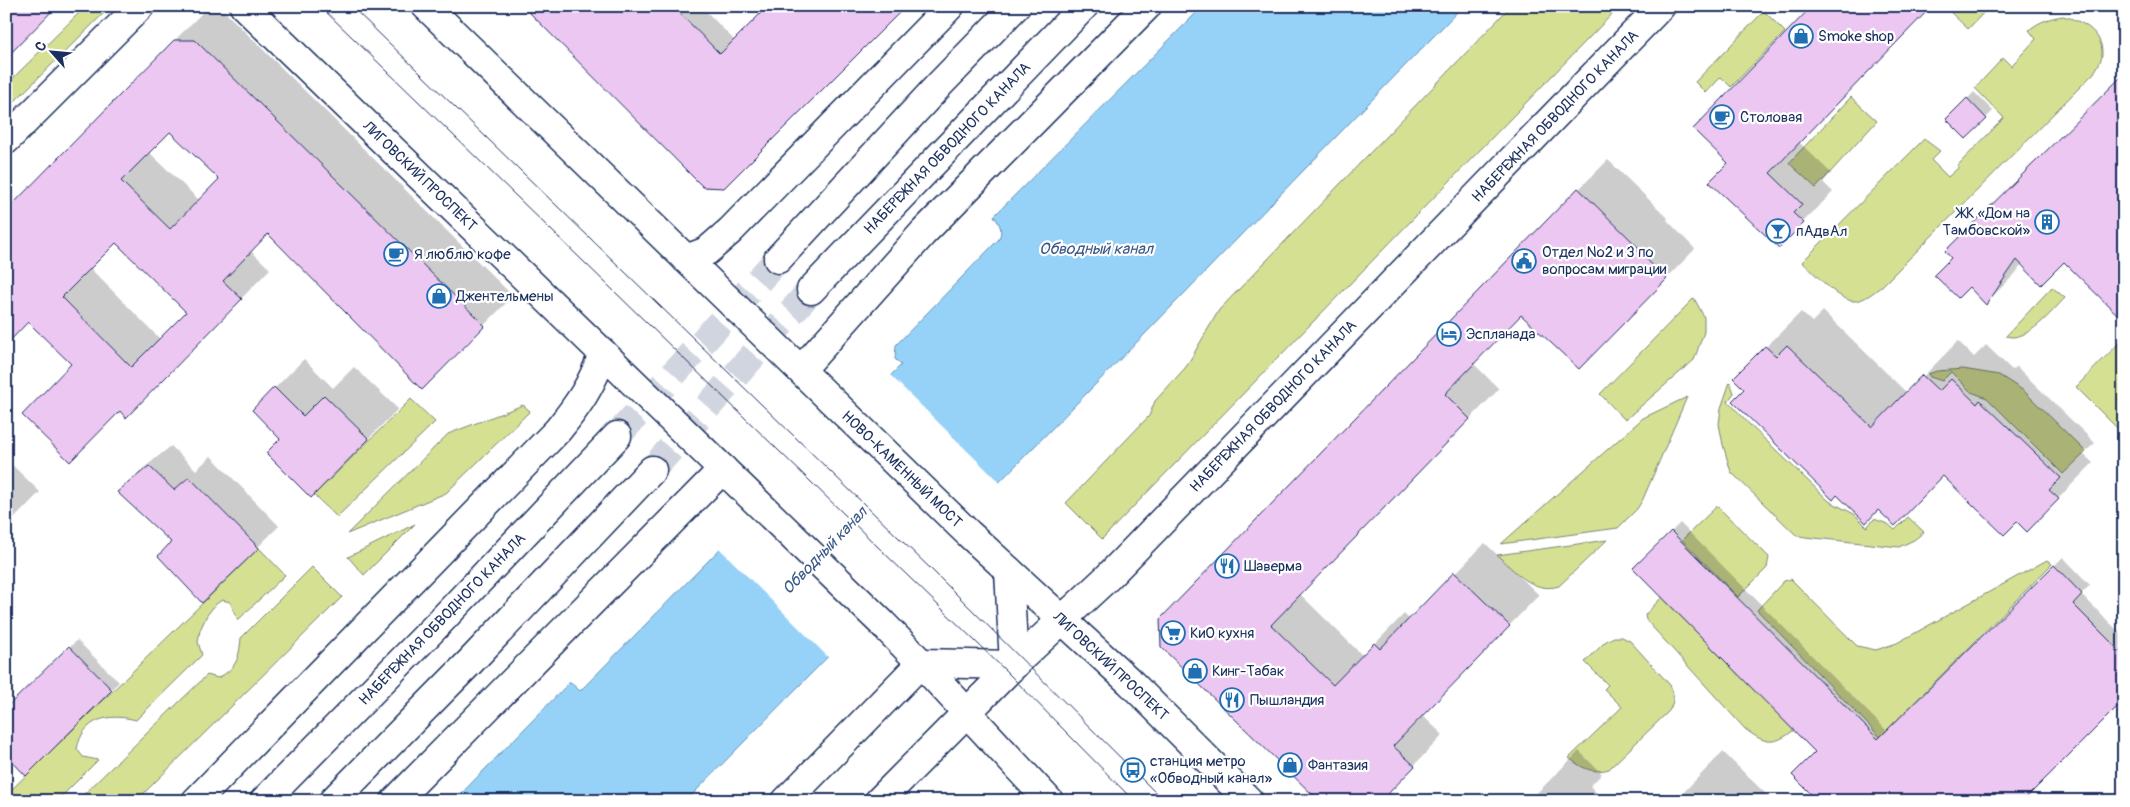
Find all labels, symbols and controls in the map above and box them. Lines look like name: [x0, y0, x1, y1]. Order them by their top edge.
shop icon: Smoke shop: [1788, 23, 1814, 49]
street label: НАБЕРЕЖНАЯ ОБВОДНОГО КАНАЛА: [1468, 26, 1643, 207]
place label: Smoke shop: [1818, 27, 1894, 46]
north arrow: [28, 28, 78, 78]
text: С: [31, 38, 51, 54]
street label: НАБЕРЕЖНАЯ ОБВОДНОГО КАНАЛА: [860, 58, 1035, 239]
cafe icon: Столовая: [1709, 104, 1735, 130]
place label: Столовая: [1740, 108, 1802, 127]
street label: ЛИГОВСКИЙ ПРОСПЕКТ: [358, 116, 481, 236]
place label: ЖК «Дом на Тамбовской»: [1943, 204, 2030, 240]
building icon: ЖК «Дом на Тамбовской»: [2034, 209, 2060, 235]
bar icon: пАдвАл: [1765, 218, 1791, 244]
place label: пАдвАл: [1796, 222, 1847, 241]
water label: Обводный канал: [1039, 239, 1155, 259]
cafe icon: Я люблю кофе: [383, 241, 409, 267]
place label: Отдел №2 и 3 по вопросам миграции: [1542, 243, 1667, 279]
place label: Я люблю кофе: [414, 245, 511, 264]
public building icon: Отдел №2 и 3 по вопросам миграции: [1511, 248, 1537, 274]
shop icon: Джентельмены: [426, 283, 452, 309]
place label: Джентельмены: [455, 287, 554, 306]
street label: НАБЕРЕЖНАЯ ОБВОДНОГО КАНАЛА: [1186, 316, 1361, 497]
hotel icon: Эспланада: [1436, 321, 1462, 347]
place label: Эспланада: [1466, 325, 1536, 344]
street label: НОВО-КАМЕННЫЙ МОСТ: [837, 407, 966, 532]
water label: Обводный канал: [778, 502, 873, 599]
street label: НАБЕРЕЖНАЯ ОБВОДНОГО КАНАЛА: [355, 529, 530, 710]
restaurant icon: Шаверма: [1214, 553, 1240, 579]
place label: Шаверма: [1244, 557, 1302, 576]
street label: ЛИГОВСКИЙ ПРОСПЕКТ: [1048, 607, 1172, 725]
supermarket icon: КиО кухня: [1160, 620, 1186, 646]
place label: КиО кухня: [1190, 624, 1254, 643]
shop icon: Кинг-Табак: [1182, 658, 1208, 684]
place label: Кинг-Табак: [1212, 662, 1285, 681]
restaurant icon: Пышландия: [1219, 687, 1245, 713]
place label: Пышландия: [1250, 691, 1324, 710]
place label: станция метро «Обводный канал»: [1150, 752, 1272, 788]
shop icon: Фантазия: [1277, 752, 1303, 778]
place label: Фантазия: [1308, 756, 1368, 775]
bus stop icon: станция метро «Обводный канал»: [1120, 757, 1146, 783]

